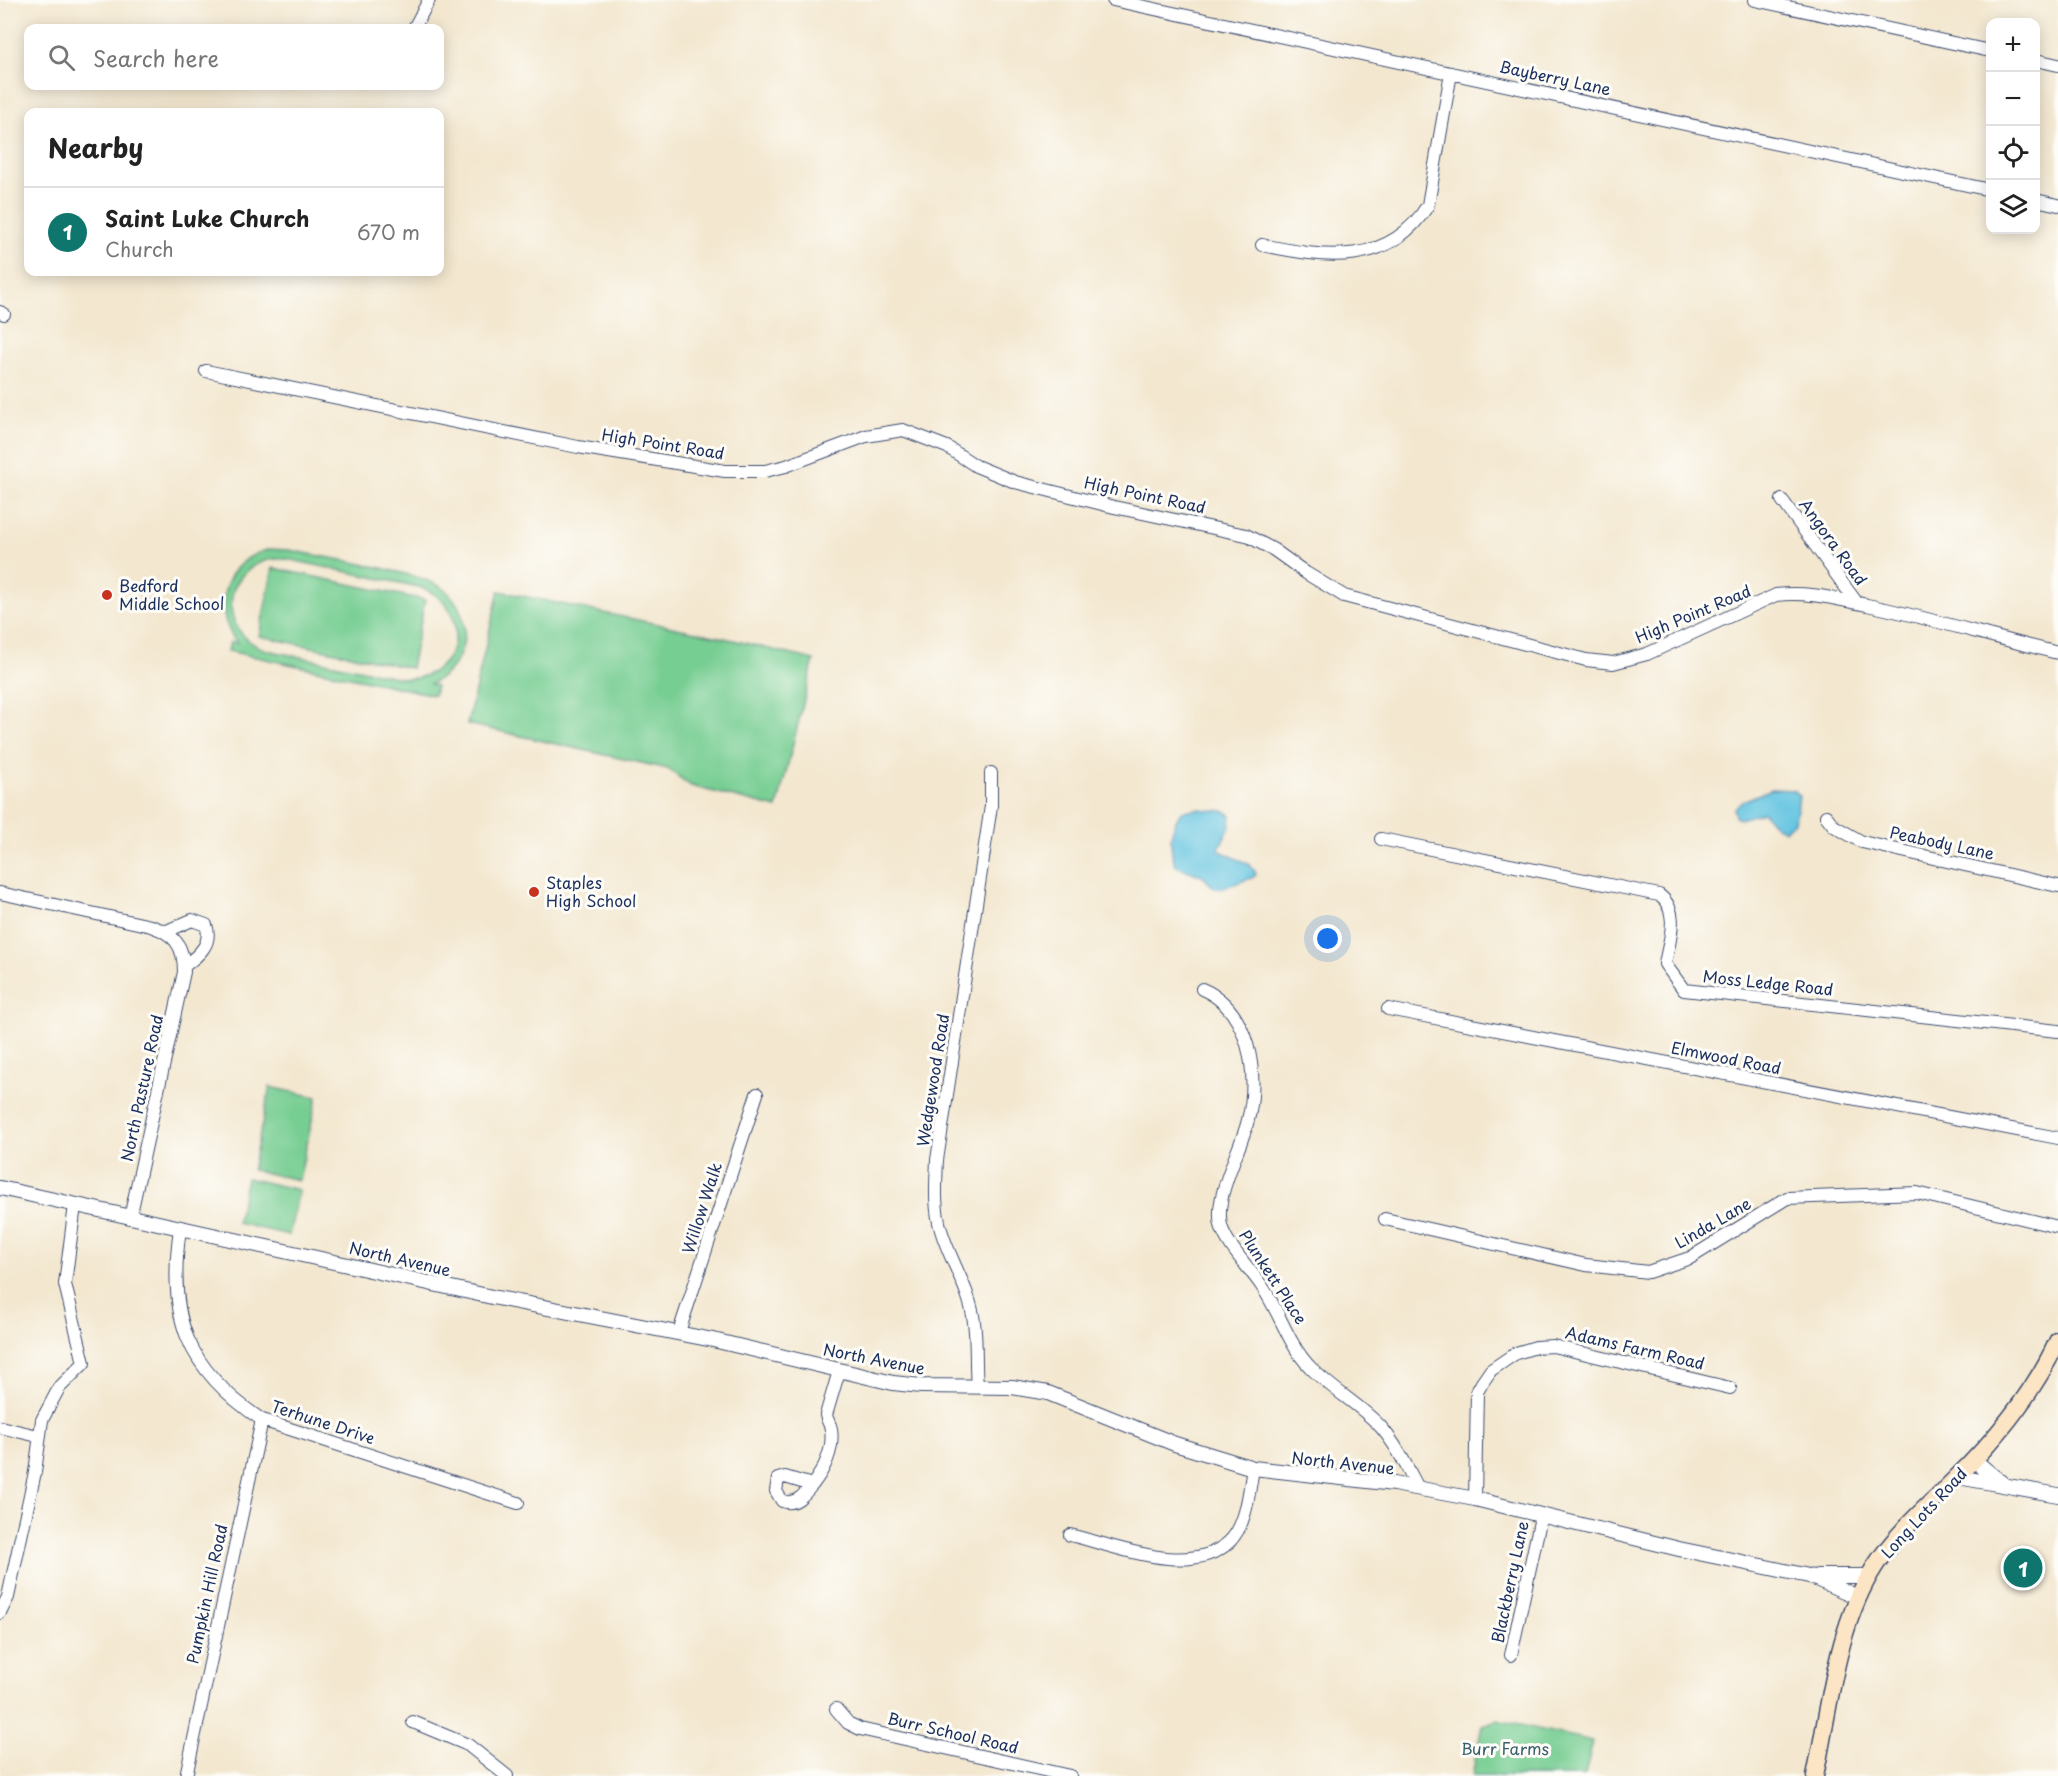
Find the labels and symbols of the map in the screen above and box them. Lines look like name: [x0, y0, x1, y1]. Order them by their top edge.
street label: Bayberry Lane: [1497, 53, 1613, 101]
street label: High Point Road: [600, 421, 726, 465]
street label: High Point Road: [1082, 469, 1208, 519]
street label: Angora Road: [1794, 493, 1873, 590]
place label: Bedford Middle School: [119, 573, 224, 615]
street label: High Point Road: [1631, 578, 1754, 648]
marker: Bedford Middle School: [100, 588, 114, 602]
street label: Peabody Lane: [1888, 819, 1997, 865]
place label: Staples High School: [546, 870, 636, 912]
marker: Staples High School: [527, 885, 541, 899]
your location: [1313, 924, 1342, 953]
street label: Moss Ledge Road: [1702, 963, 1834, 1001]
street label: North Pasture Road: [114, 1012, 168, 1164]
street label: Wedgewood Road: [910, 1012, 954, 1148]
street label: Elmwood Road: [1669, 1035, 1783, 1079]
street label: Willow Walk: [675, 1159, 727, 1256]
street label: Linda Lane: [1670, 1191, 1755, 1254]
street label: Plunkett Place: [1234, 1224, 1314, 1329]
street label: North Avenue: [347, 1235, 454, 1281]
street label: Adams Farm Road: [1563, 1319, 1707, 1375]
street label: North Avenue: [821, 1336, 927, 1380]
street label: Terhune Drive: [268, 1393, 378, 1449]
street label: North Avenue: [1290, 1445, 1396, 1479]
street label: Long Lots Road: [1875, 1461, 1972, 1563]
street label: Blackberry Lane: [1484, 1518, 1534, 1645]
street label: Pumpkin Hill Road: [179, 1522, 233, 1666]
pin: 1: [2004, 1546, 2042, 1590]
street label: Burr School Road: [885, 1705, 1021, 1759]
park label: Burr Farms: [1461, 1736, 1549, 1760]

